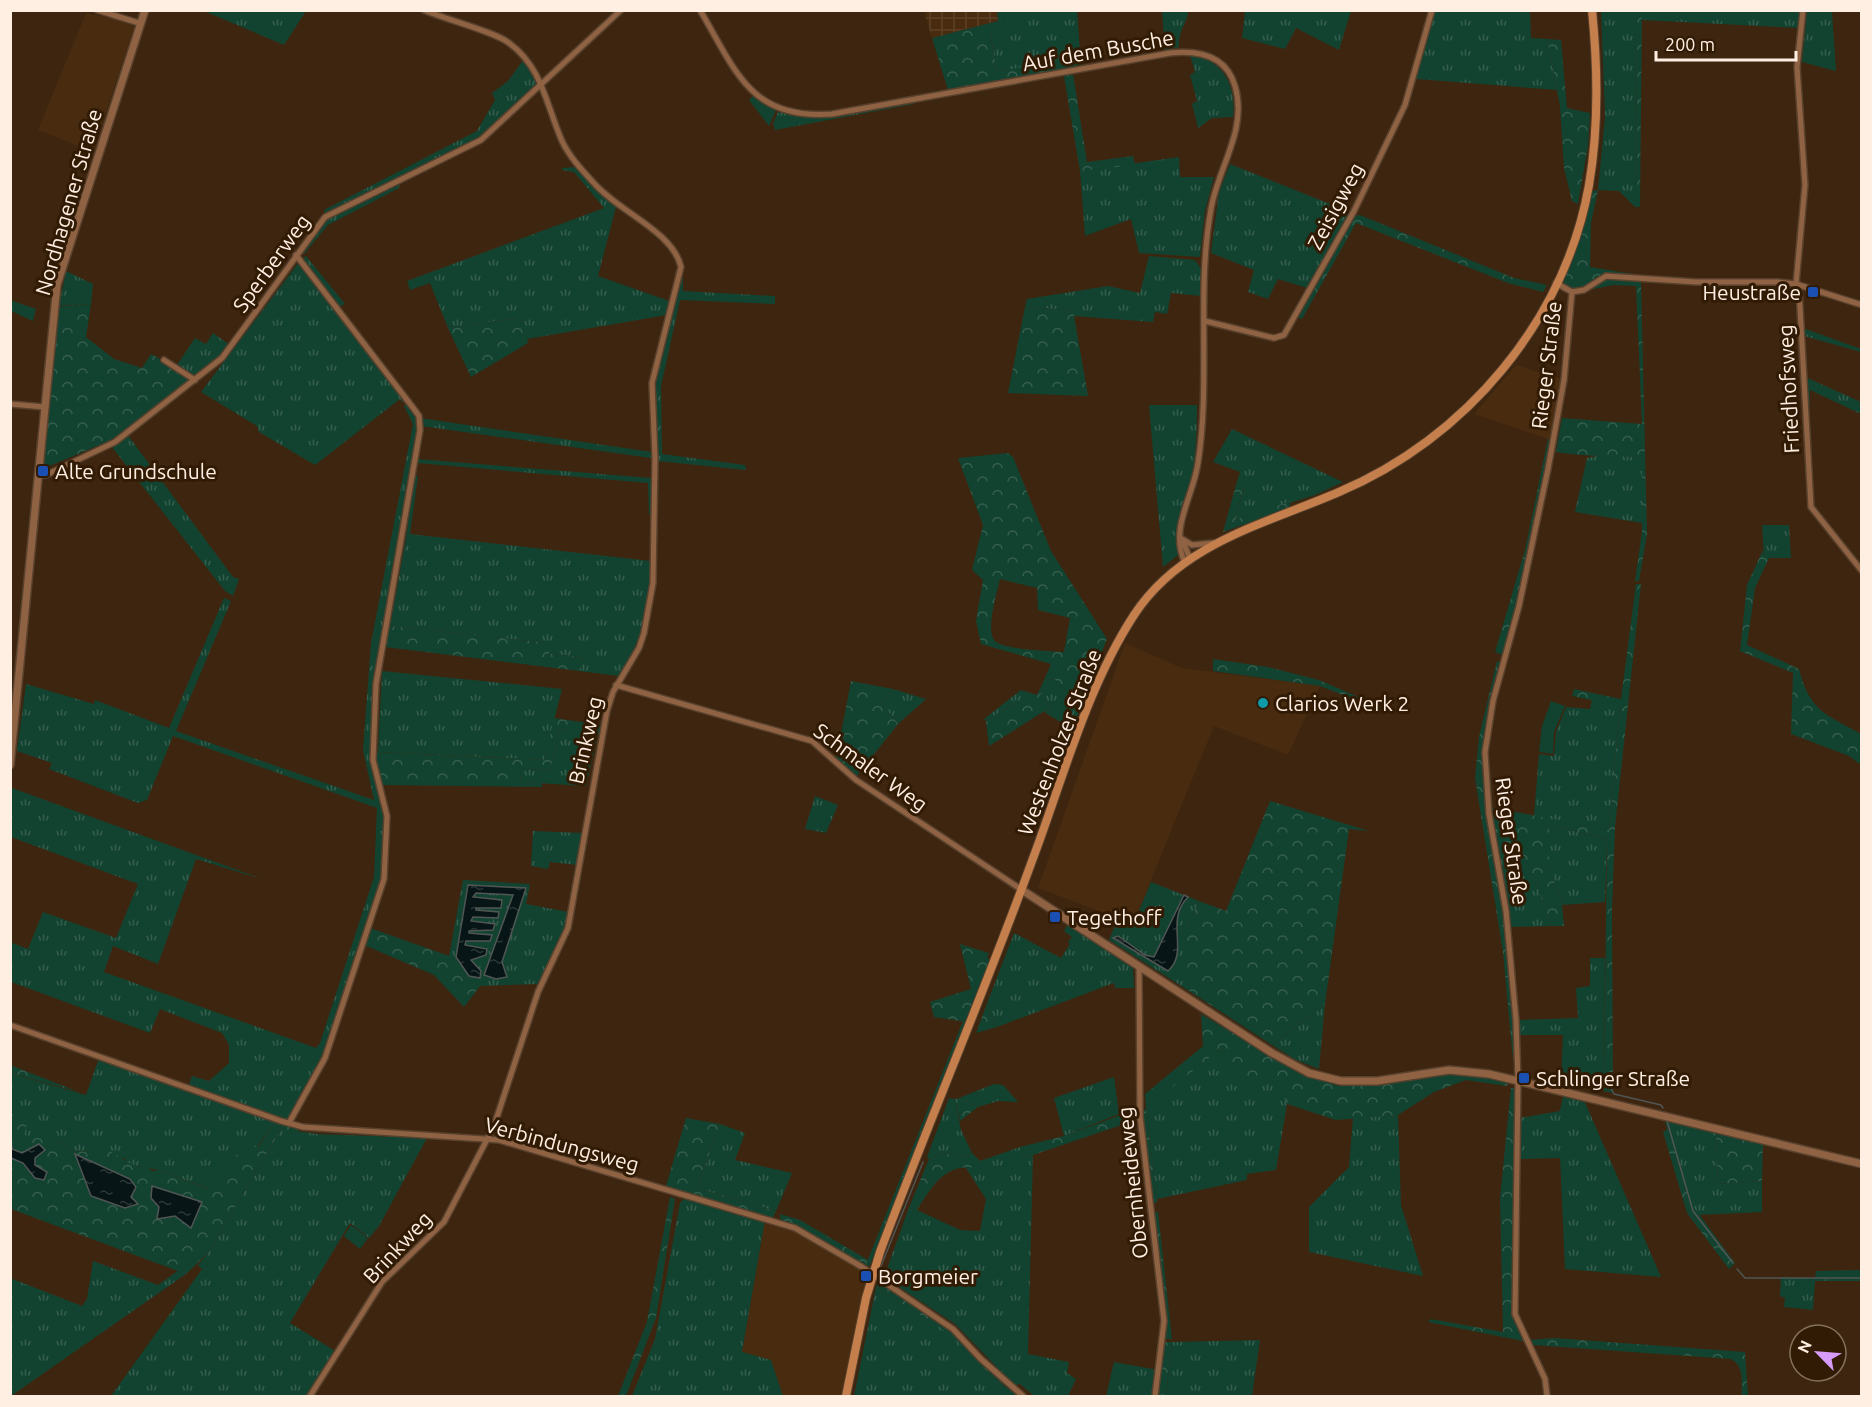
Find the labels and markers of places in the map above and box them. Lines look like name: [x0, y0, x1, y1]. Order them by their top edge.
place label: Heustraße: [1702, 280, 1801, 304]
marker: Heustraße: [1806, 285, 1820, 299]
place label: Alte Grundschule: [55, 459, 217, 483]
marker: Alte Grundschule: [36, 464, 50, 478]
place label: Clarios Werk 2: [1275, 691, 1409, 715]
marker: Clarios Werk 2: [1256, 696, 1270, 710]
place label: Tegethoff: [1067, 905, 1162, 929]
marker: Tegethoff: [1048, 910, 1062, 924]
place label: Schlinger Straße: [1536, 1066, 1690, 1090]
marker: Schlinger Straße: [1517, 1071, 1531, 1085]
place label: Borgmeier: [878, 1264, 978, 1288]
marker: Borgmeier: [859, 1269, 873, 1283]

